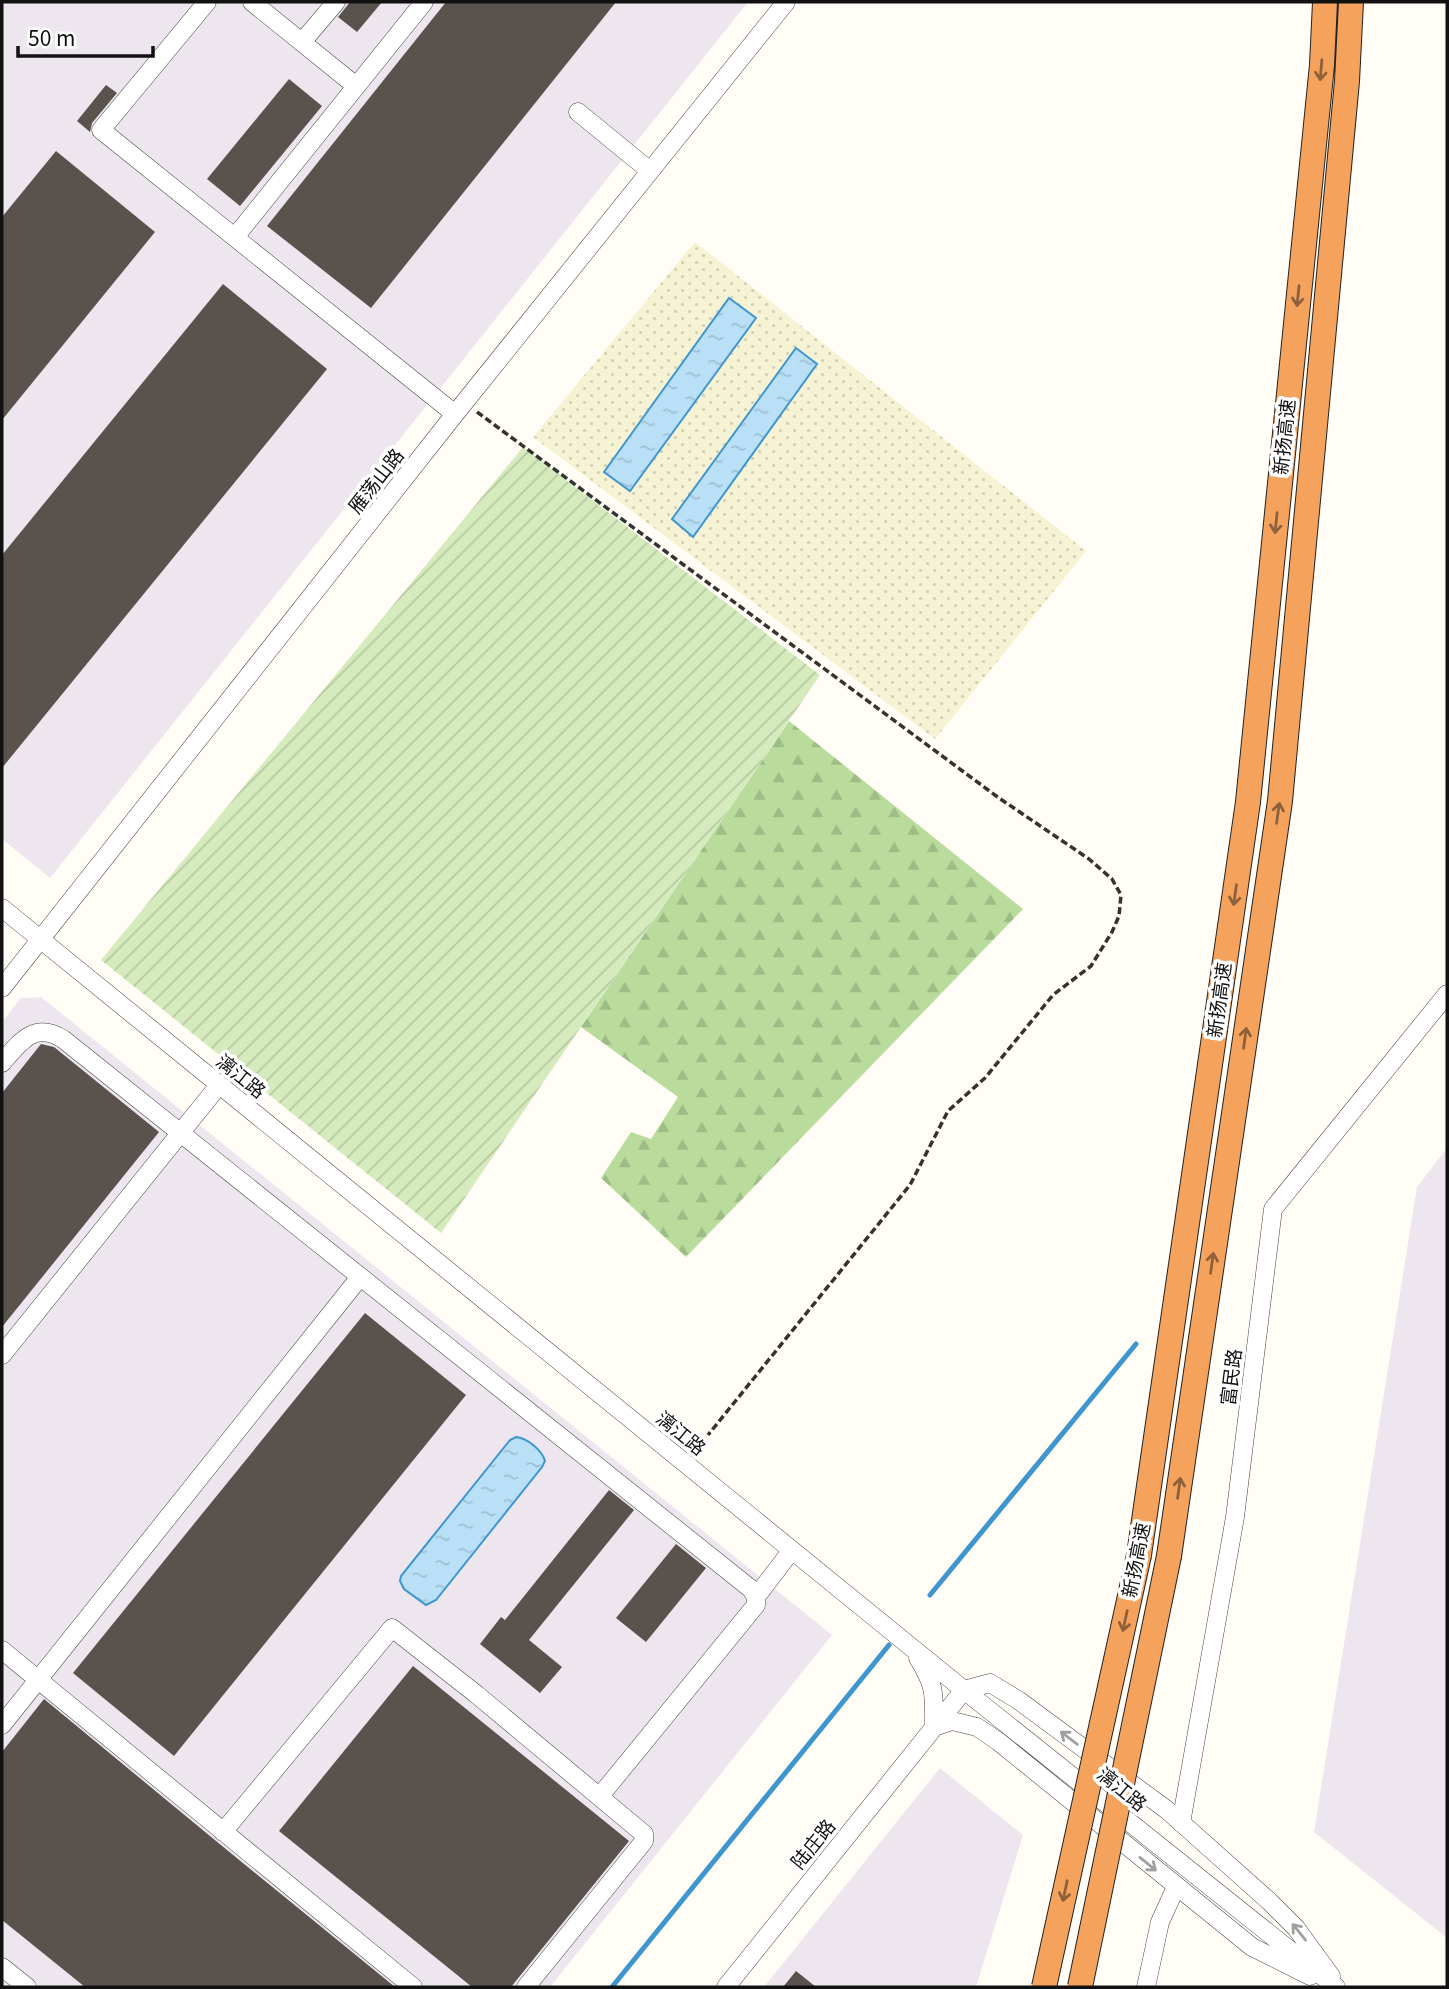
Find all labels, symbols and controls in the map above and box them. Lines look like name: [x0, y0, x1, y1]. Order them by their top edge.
scale bar: [18, 14, 152, 58]
text: 50 m: [28, 22, 75, 52]
one-way arrow: [1314, 58, 1327, 81]
one-way arrow: [1292, 284, 1305, 307]
street label: 新扬高速: [1265, 398, 1300, 476]
street label: 雁荡山路: [341, 442, 409, 518]
one-way arrow: [1269, 511, 1282, 533]
one-way arrow: [1272, 802, 1285, 825]
one-way arrow: [1228, 883, 1241, 906]
street label: 新扬高速: [1199, 960, 1236, 1039]
one-way arrow: [1239, 1027, 1252, 1050]
street label: 漓江路: [211, 1046, 273, 1103]
one-way arrow: [1206, 1252, 1219, 1275]
street label: 富民路: [1213, 1347, 1246, 1407]
street label: 漓江路: [651, 1403, 713, 1460]
one-way arrow: [1173, 1477, 1186, 1500]
street label: 新扬高速: [1114, 1520, 1155, 1600]
one-way arrow: [1117, 1609, 1131, 1632]
one-way arrow: [1061, 1731, 1079, 1746]
street label: 漓江路: [1092, 1759, 1154, 1816]
street label: 陆庄路: [783, 1812, 840, 1874]
one-way arrow: [1139, 1856, 1157, 1872]
one-way arrow: [1058, 1879, 1071, 1902]
one-way arrow: [1291, 1924, 1306, 1942]

